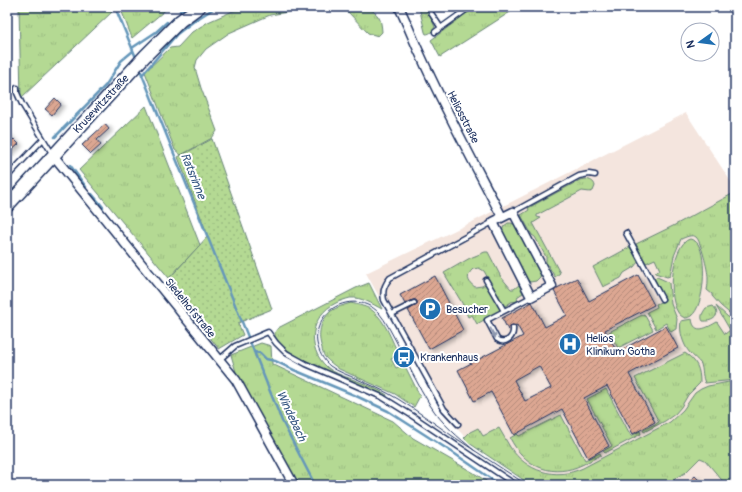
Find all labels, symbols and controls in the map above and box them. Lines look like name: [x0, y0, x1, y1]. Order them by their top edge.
north arrow: [680, 22, 720, 62]
text: N: [683, 39, 698, 49]
street label: Krusewitzstraße: [70, 71, 132, 136]
street label: Heliosstraße: [444, 89, 482, 146]
water label: Ratsrinne: [177, 151, 209, 202]
street label: Siedelhofstraße: [162, 276, 218, 341]
parking icon: Besucher: [417, 296, 443, 322]
place label: Besucher: [446, 303, 488, 316]
one-way arrow: [490, 327, 497, 338]
hospital icon: Helios Klinikum Gotha: [557, 331, 583, 357]
place label: Helios Klinikum Gotha: [586, 332, 655, 358]
bus stop icon: Krankenhaus: [391, 344, 417, 370]
place label: Krankenhaus: [420, 351, 478, 364]
water label: Windebach: [273, 388, 310, 445]

